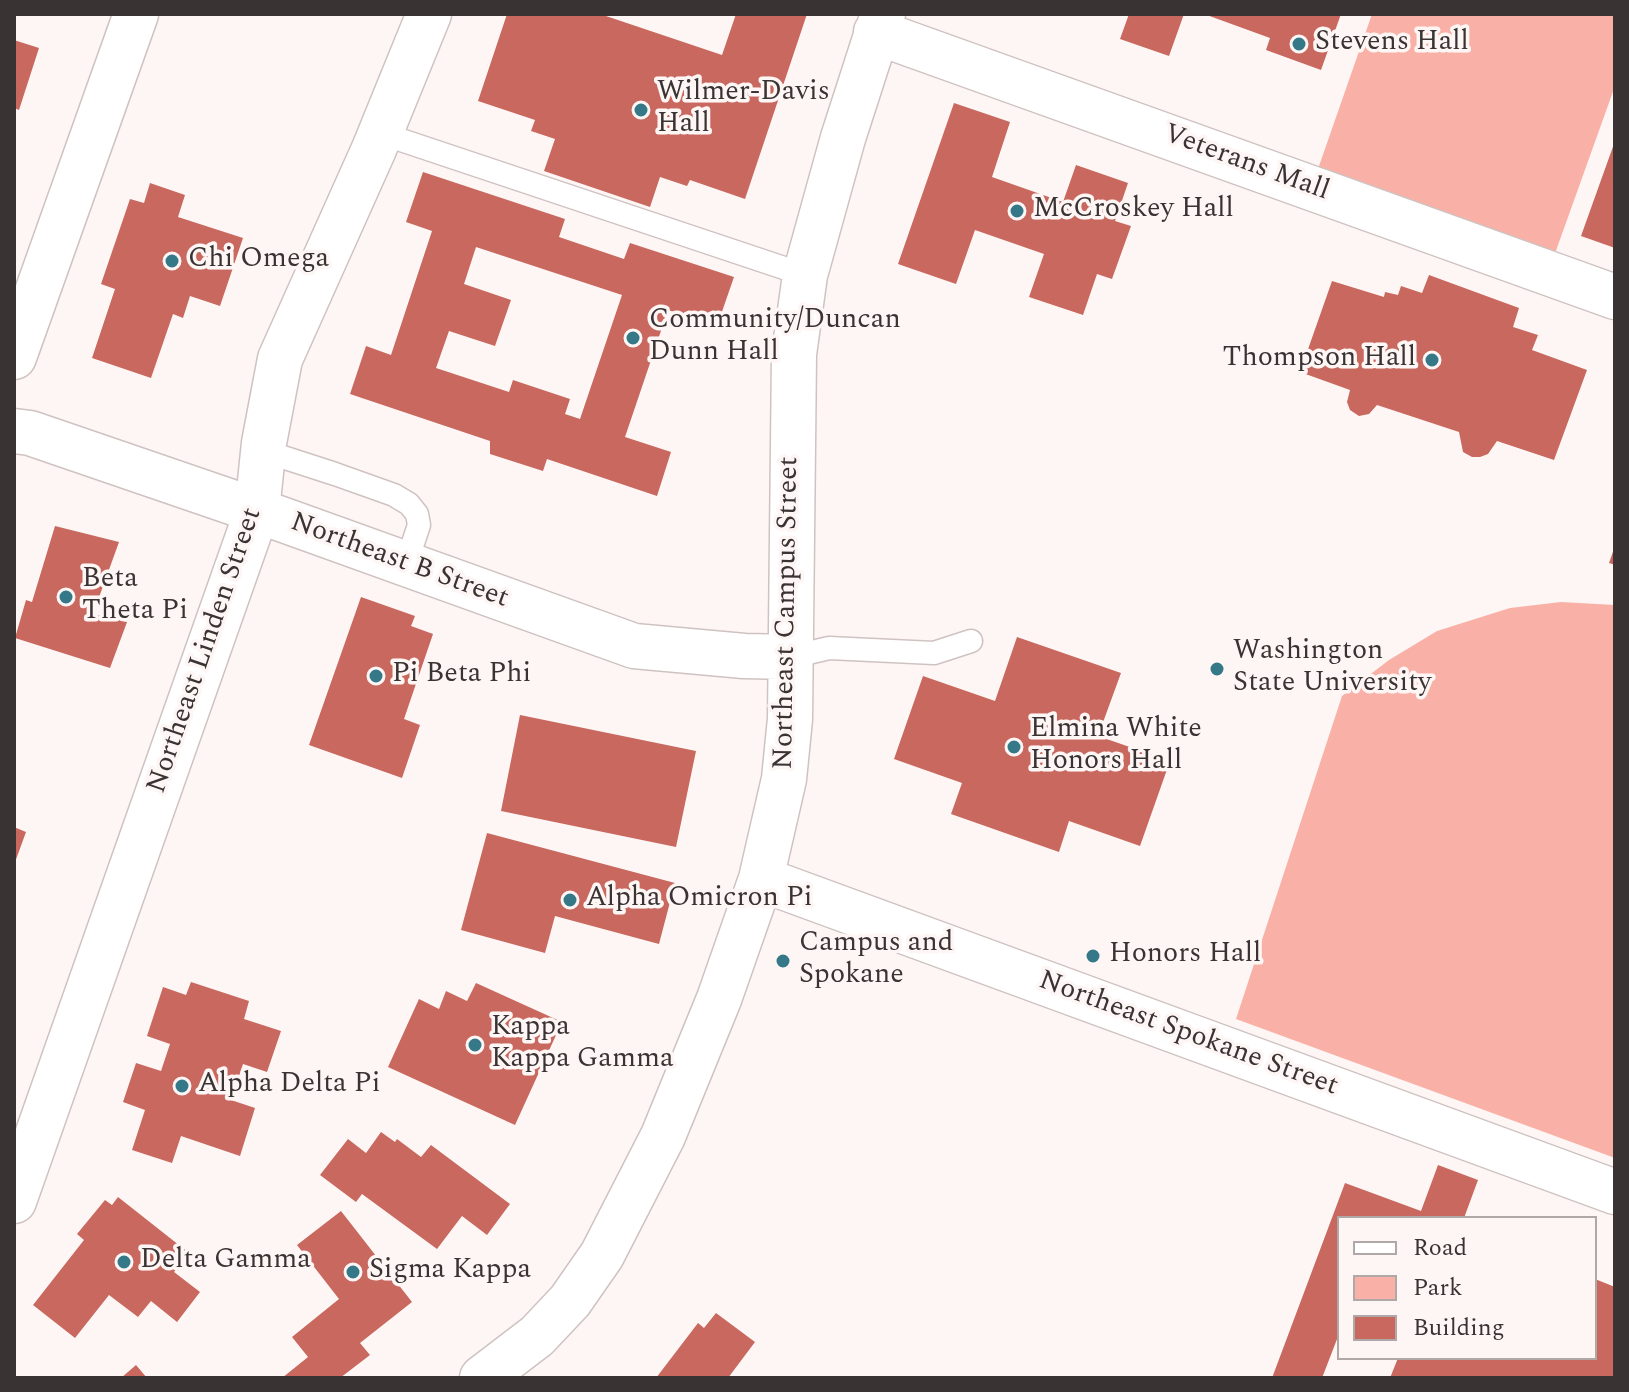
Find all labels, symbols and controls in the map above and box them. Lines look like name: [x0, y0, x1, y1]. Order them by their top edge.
place label: Stevens Hall: [1315, 27, 1469, 61]
marker: Stevens Hall: [1290, 35, 1308, 53]
place label: Wilmer-Davis Hall: [657, 77, 830, 143]
marker: Wilmer-Davis Hall: [632, 101, 650, 119]
street label: Veterans Mall: [1159, 119, 1333, 209]
place label: McCroskey Hall: [1033, 194, 1234, 228]
marker: McCroskey Hall: [1008, 202, 1026, 220]
place label: Chi Omega: [188, 244, 329, 278]
marker: Chi Omega: [163, 252, 181, 270]
place label: Community/Duncan Dunn Hall: [649, 305, 901, 371]
marker: Community/Duncan Dunn Hall: [624, 329, 642, 347]
place label: Thompson Hall: [1223, 343, 1416, 377]
marker: Thompson Hall: [1423, 351, 1441, 369]
street label: Northeast Campus Street: [768, 456, 808, 770]
street label: Northeast Linden Street: [141, 504, 271, 798]
street label: Northeast B Street: [285, 507, 513, 617]
place label: Beta Theta Pi: [82, 564, 188, 630]
marker: Beta Theta Pi: [57, 588, 75, 606]
place label: Washington State University: [1233, 636, 1432, 702]
place label: Pi Beta Phi: [392, 659, 531, 693]
marker: Washington State University: [1208, 660, 1226, 678]
marker: Pi Beta Phi: [367, 667, 385, 685]
place label: Elmina White Honors Hall: [1030, 714, 1202, 780]
marker: Elmina White Honors Hall: [1005, 738, 1023, 756]
place label: Alpha Omicron Pi: [586, 883, 813, 917]
marker: Alpha Omicron Pi: [561, 891, 579, 909]
place label: Campus and Spokane: [799, 928, 953, 994]
place label: Honors Hall: [1109, 939, 1261, 973]
marker: Honors Hall: [1084, 947, 1102, 965]
marker: Campus and Spokane: [774, 952, 792, 970]
street label: Northeast Spokane Street: [1034, 965, 1342, 1105]
place label: Kappa Kappa Gamma: [491, 1012, 674, 1078]
marker: Kappa Kappa Gamma: [466, 1036, 484, 1054]
place label: Alpha Delta Pi: [198, 1069, 380, 1103]
marker: Alpha Delta Pi: [173, 1077, 191, 1095]
legend: [1337, 1216, 1597, 1360]
text: Road: [1413, 1230, 1467, 1266]
place label: Delta Gamma: [140, 1245, 311, 1279]
marker: Delta Gamma: [115, 1253, 133, 1271]
place label: Sigma Kappa: [369, 1255, 531, 1289]
marker: Sigma Kappa: [344, 1263, 362, 1281]
text: Park: [1413, 1270, 1463, 1306]
text: Building: [1413, 1310, 1505, 1346]

